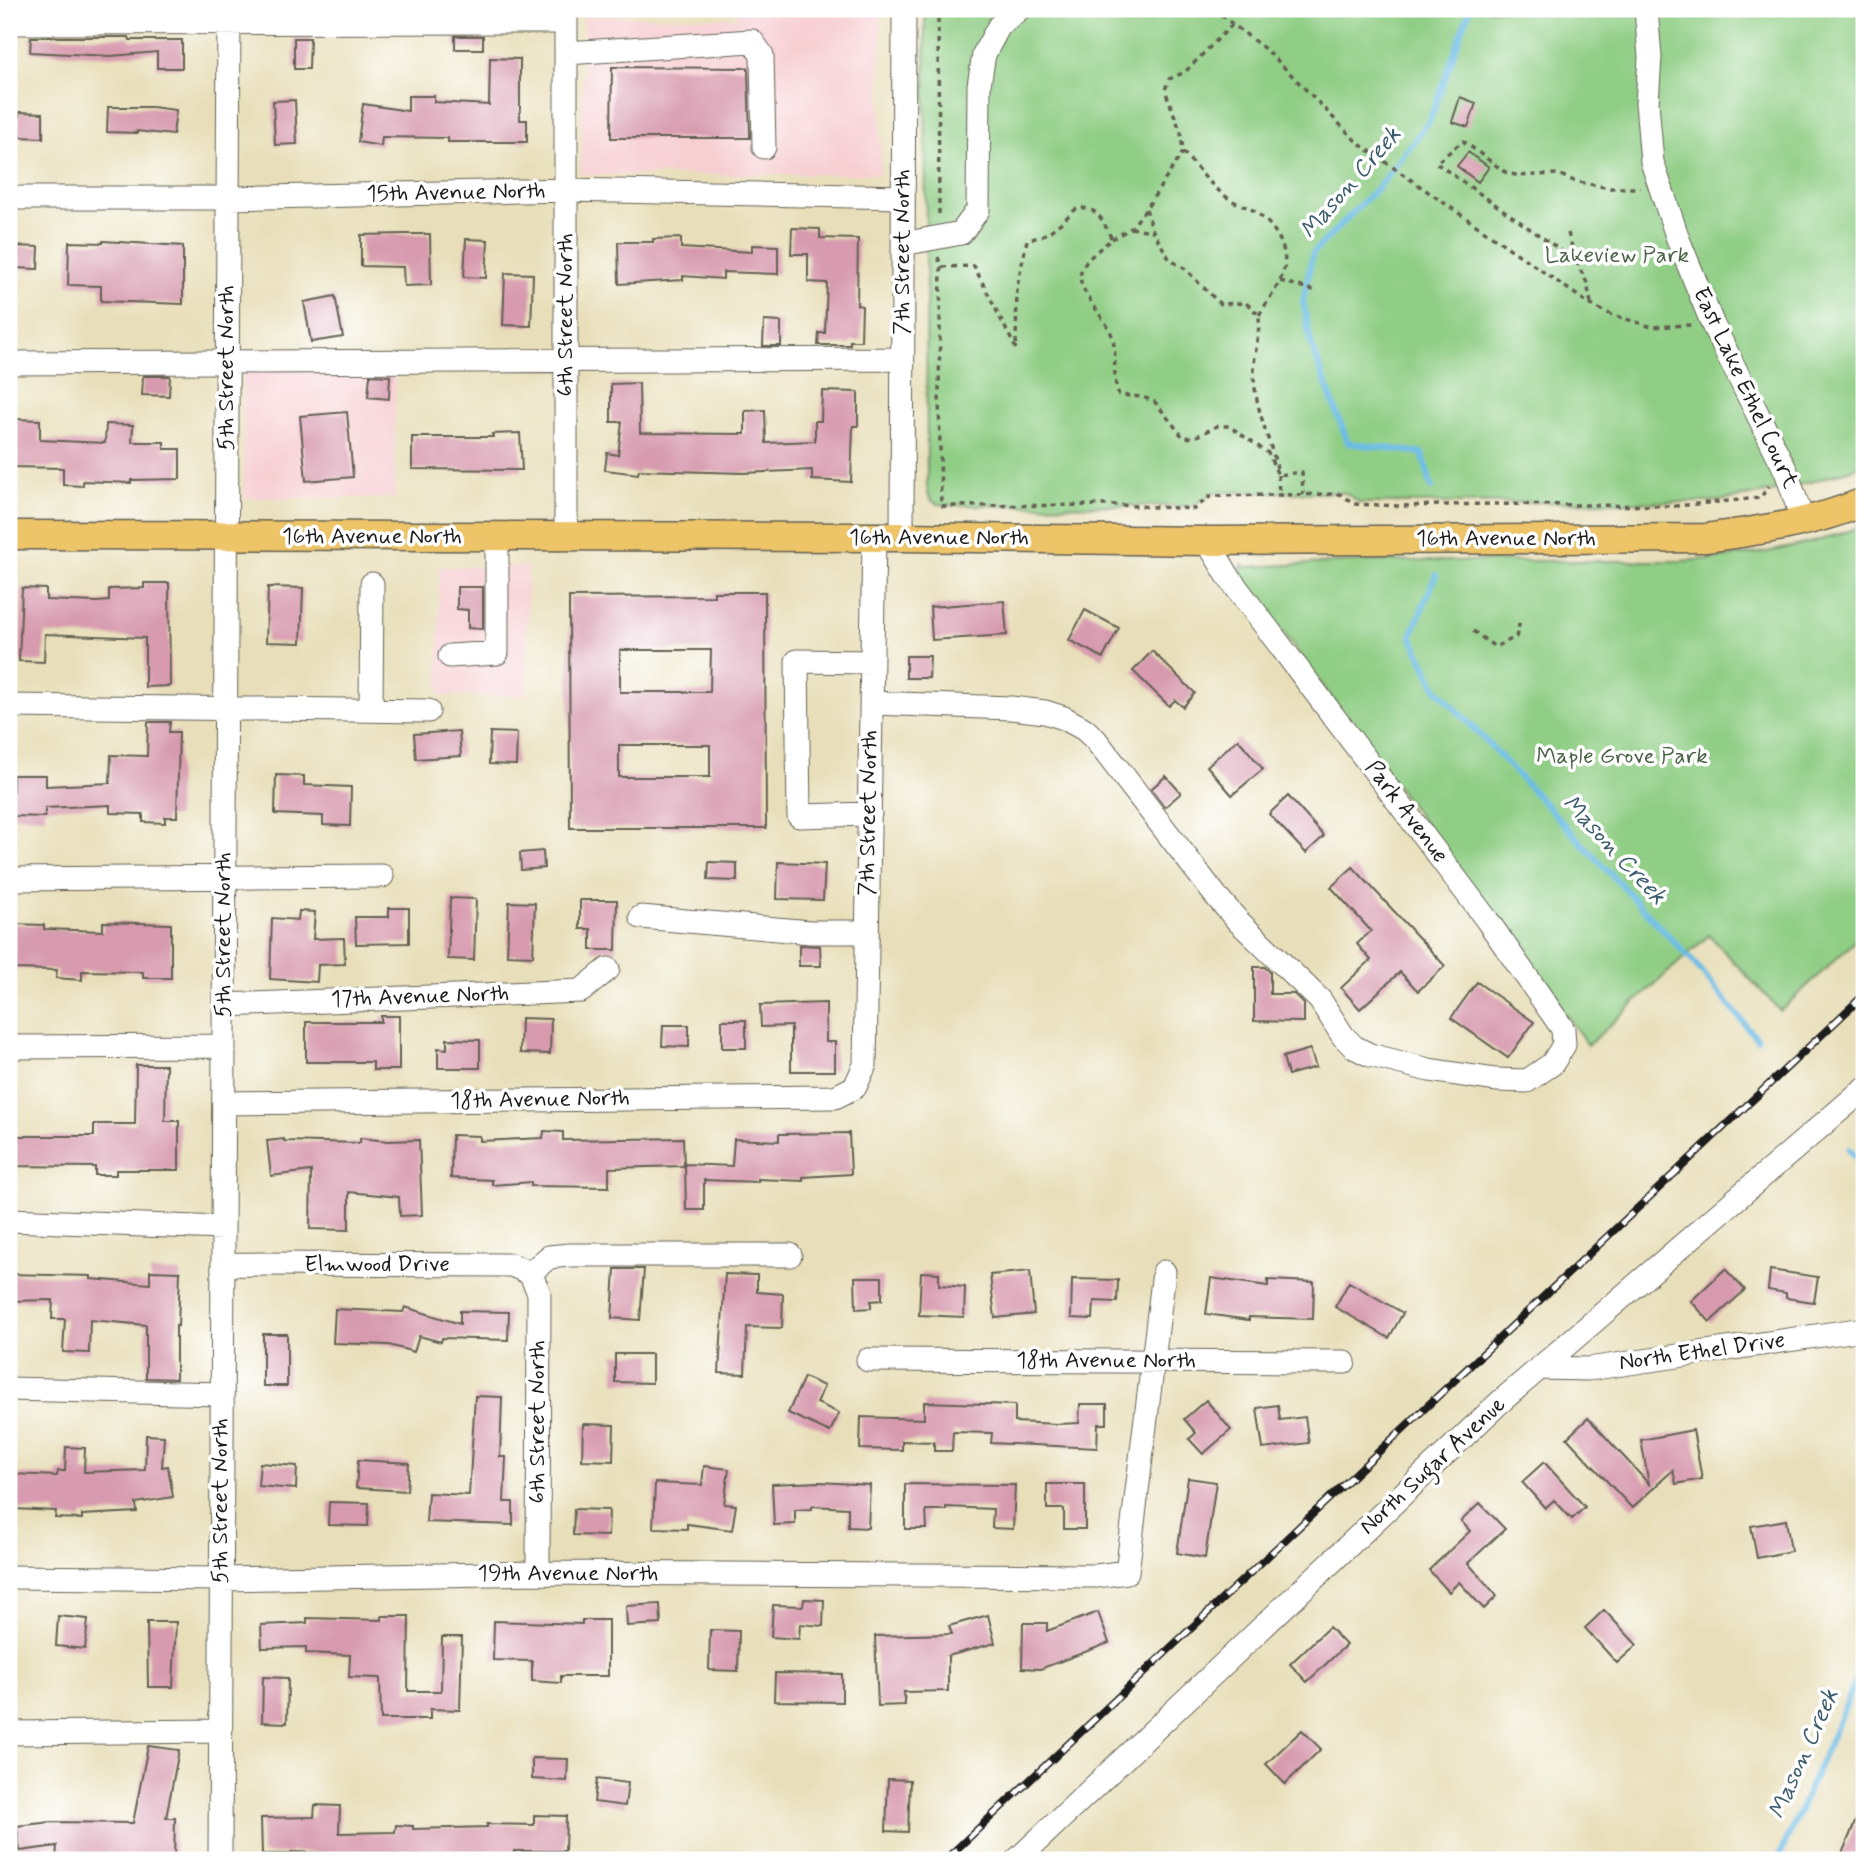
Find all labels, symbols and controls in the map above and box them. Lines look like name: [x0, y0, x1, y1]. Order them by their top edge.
water label: Mason Creek: [1294, 120, 1408, 246]
street label: 7th Street North: [888, 169, 918, 335]
street label: 15th Avenue North: [366, 176, 546, 210]
street label: 6th Street North: [551, 233, 581, 397]
park label: Lakeview Park: [1545, 241, 1689, 271]
street label: East Lake Ethel Court: [1685, 283, 1805, 494]
street label: 5th Street North: [212, 285, 242, 451]
street label: 16th Avenue North: [282, 522, 462, 552]
street label: 16th Avenue North: [849, 523, 1029, 553]
street label: 16th Avenue North: [1416, 524, 1596, 554]
street label: 7th Street North: [853, 730, 885, 896]
park label: Maple Grove Park: [1536, 742, 1708, 772]
street label: Park Avenue: [1358, 755, 1454, 869]
water label: Mason Creek: [1555, 789, 1673, 912]
street label: 5th Street North: [209, 852, 239, 1018]
street label: 17th Avenue North: [330, 979, 510, 1015]
street label: 18th Avenue North: [450, 1083, 630, 1117]
street label: Elmwood Drive: [304, 1250, 450, 1280]
street label: North Ethel Drive: [1617, 1325, 1787, 1379]
street label: 6th Street North: [523, 1340, 553, 1504]
street label: 18th Avenue North: [1016, 1346, 1196, 1376]
street label: North Sugar Avenue: [1353, 1390, 1514, 1543]
street label: 5th Street North: [206, 1418, 236, 1584]
street label: 19th Avenue North: [478, 1559, 658, 1589]
water label: Mason Creek: [1762, 1684, 1847, 1824]

